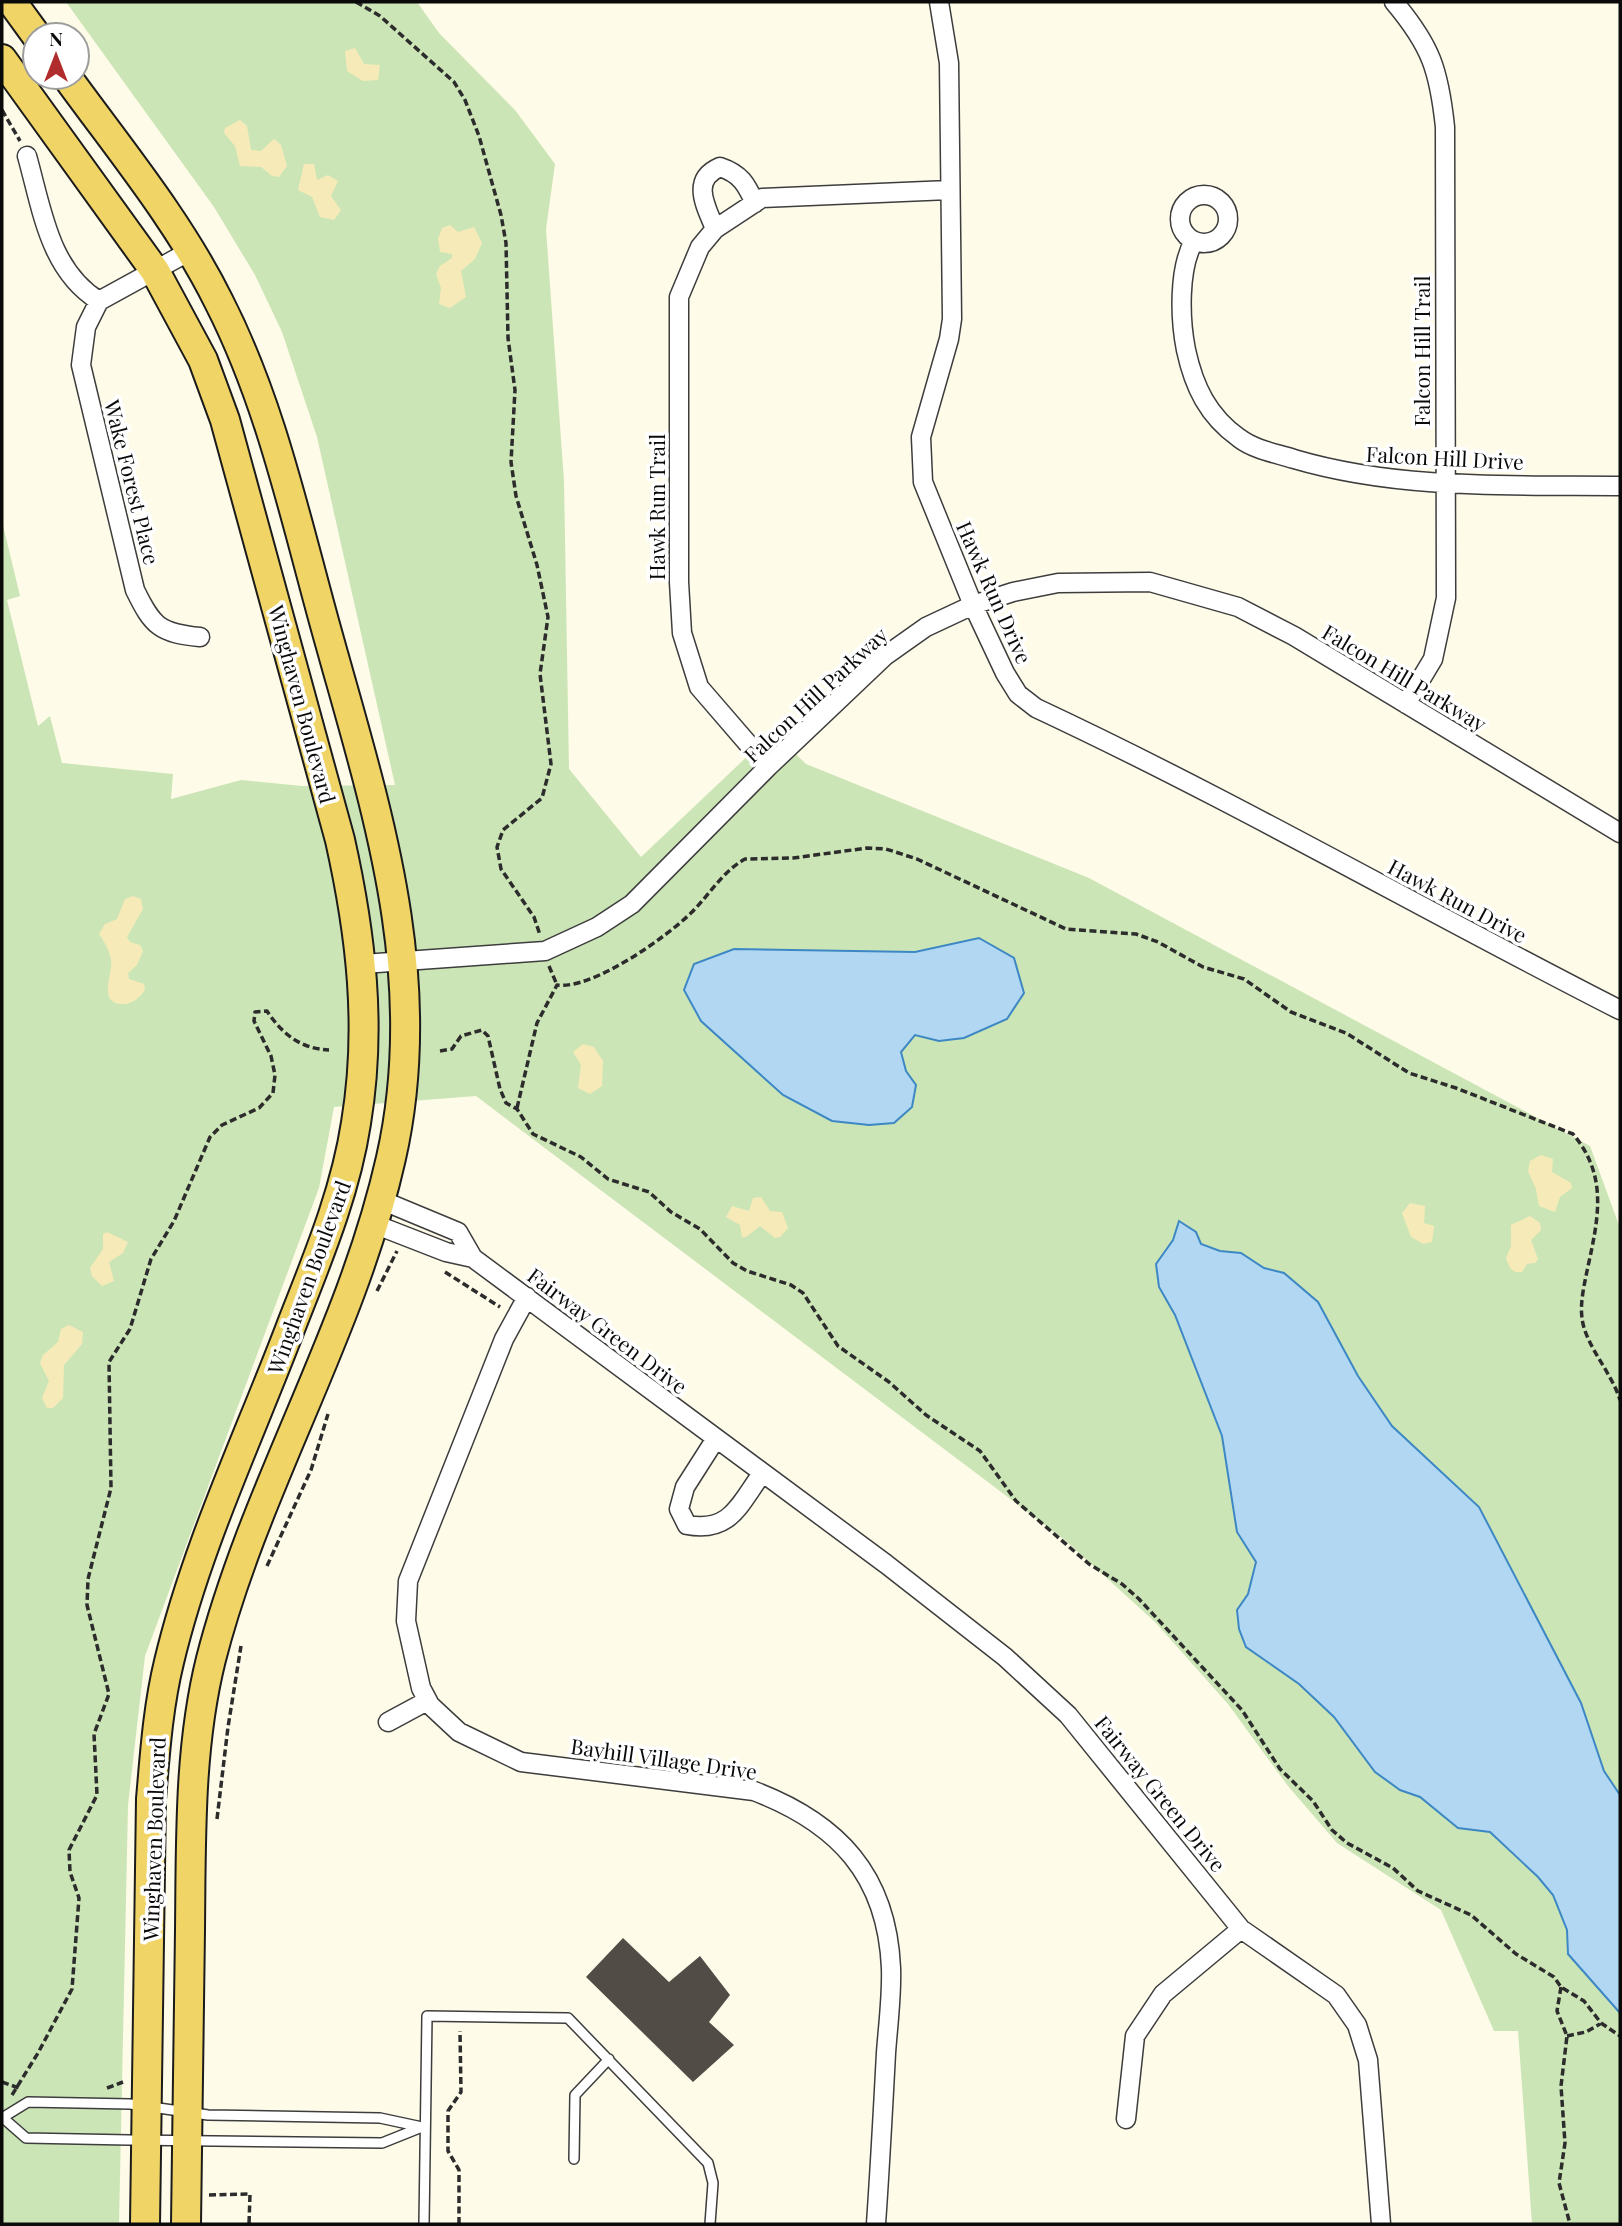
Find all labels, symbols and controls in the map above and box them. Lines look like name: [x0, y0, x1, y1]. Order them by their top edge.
north arrow: [21, 21, 91, 91]
text: N: [49, 25, 63, 51]
street label: Falcon Hill Trail: [1407, 275, 1435, 427]
street label: Wake Forest Place: [99, 396, 167, 567]
street label: Hawk Run Trail: [642, 434, 670, 580]
street label: Falcon Hill Drive: [1365, 439, 1525, 475]
street label: Hawk Run Drive: [951, 516, 1039, 668]
street label: Winghaven Boulevard: [263, 601, 343, 806]
street label: Falcon Hill Parkway: [1318, 617, 1493, 737]
street label: Falcon Hill Parkway: [737, 620, 893, 768]
street label: Hawk Run Drive: [1384, 852, 1532, 948]
street label: Winghaven Boulevard: [260, 1176, 356, 1379]
street label: Fairway Green Drive: [522, 1261, 694, 1399]
street label: Fairway Green Drive: [1089, 1709, 1233, 1877]
street label: Bayhill Village Drive: [569, 1731, 759, 1785]
street label: Winghaven Boulevard: [135, 1737, 171, 1942]

